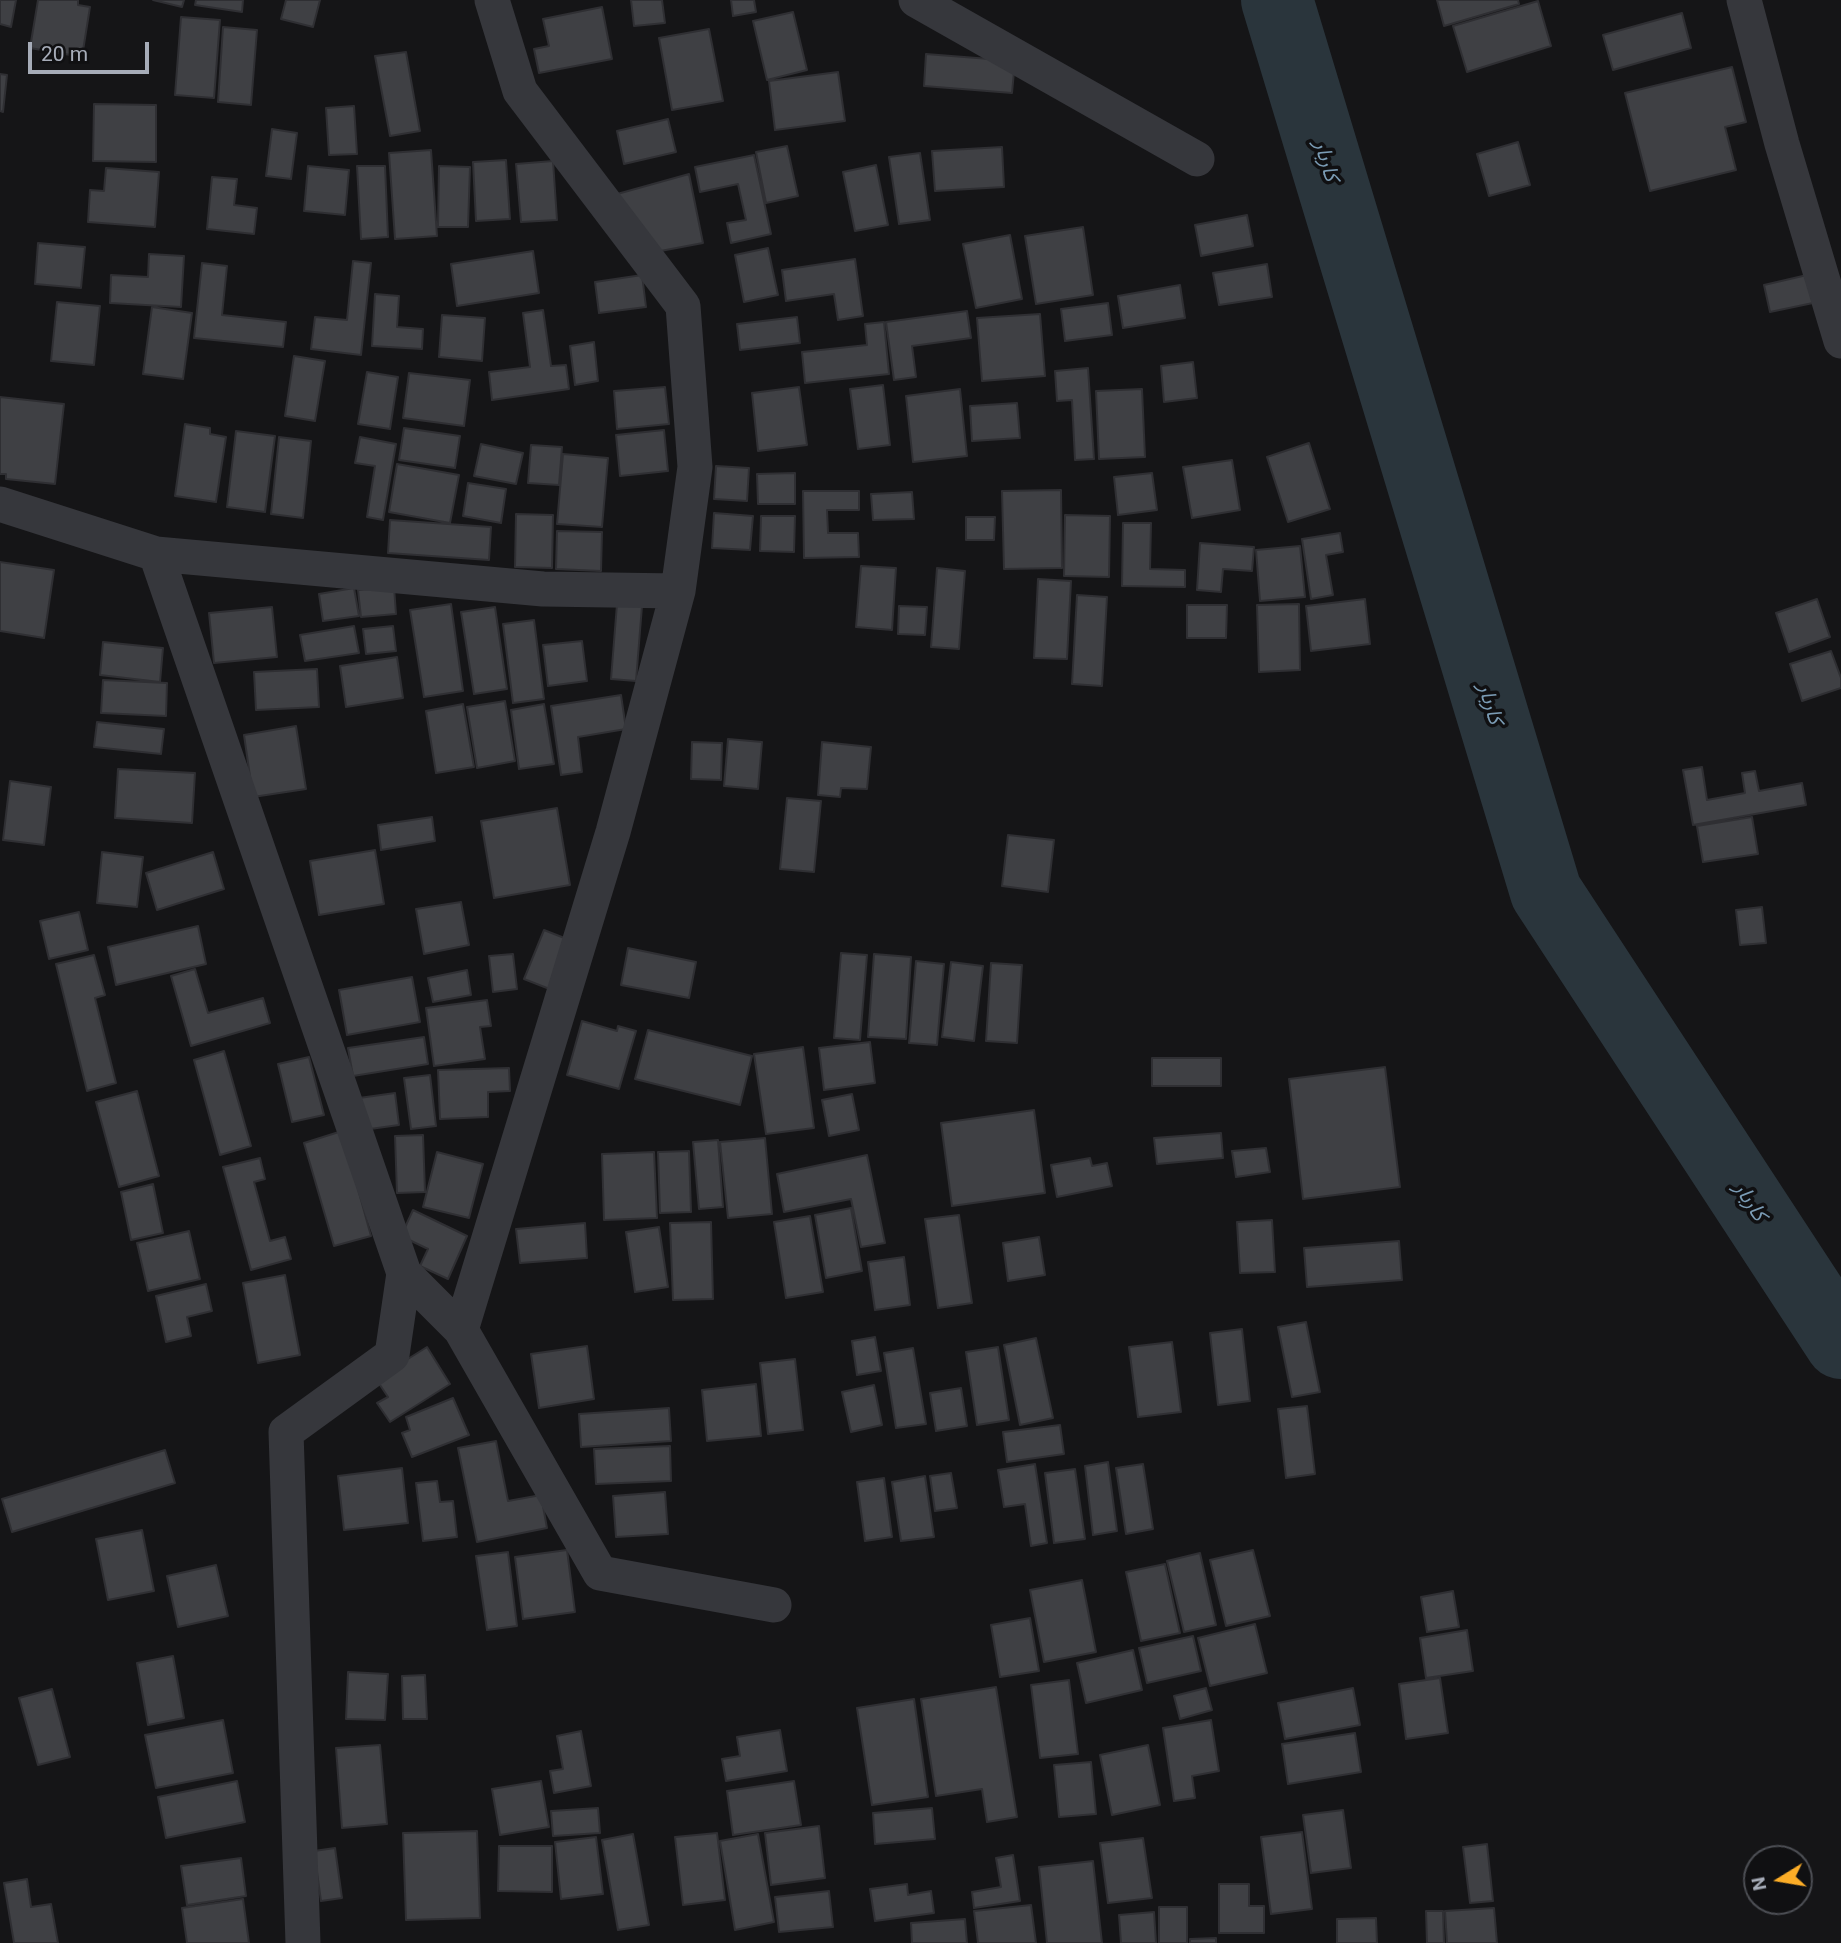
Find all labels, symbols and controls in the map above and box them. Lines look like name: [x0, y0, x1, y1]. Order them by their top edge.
scale bar: [32, 28, 152, 72]
text: 20 m: [41, 42, 88, 66]
water label: کاربار: [1307, 138, 1343, 184]
water label: کاربار: [1471, 681, 1507, 727]
water label: کاربار: [1727, 1178, 1771, 1226]
north arrow: [1743, 1845, 1813, 1915]
text: N: [1746, 1875, 1771, 1892]

